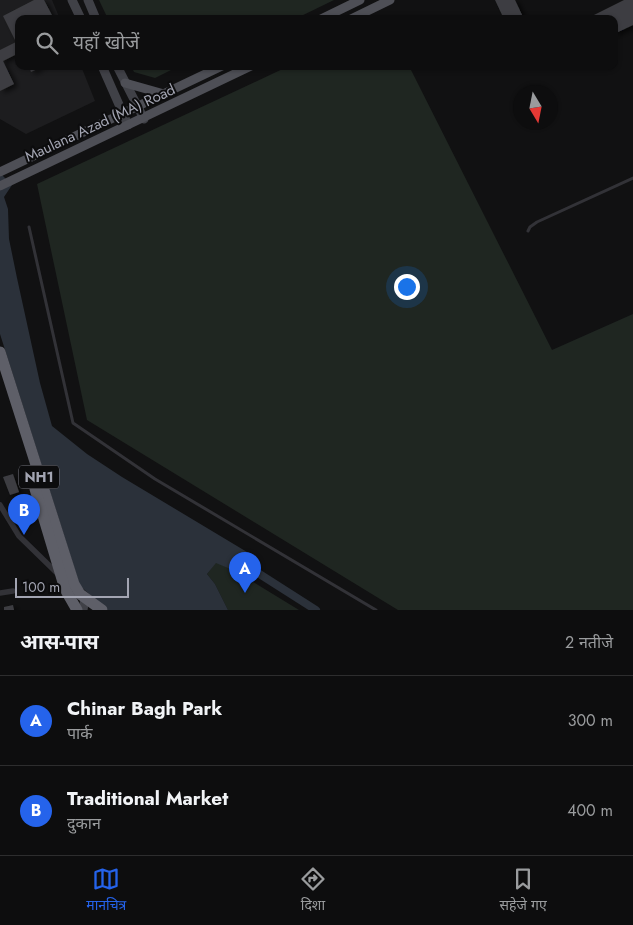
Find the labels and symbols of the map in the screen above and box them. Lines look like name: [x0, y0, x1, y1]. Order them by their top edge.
street label: Maulana Azad (MA) Road: [21, 78, 179, 168]
north arrow: [513, 85, 558, 130]
your location: [394, 274, 420, 300]
road number: NH1: [19, 466, 59, 488]
pin: B: [8, 494, 40, 535]
pin: A: [229, 552, 261, 593]
scale bar: [15, 575, 129, 598]

